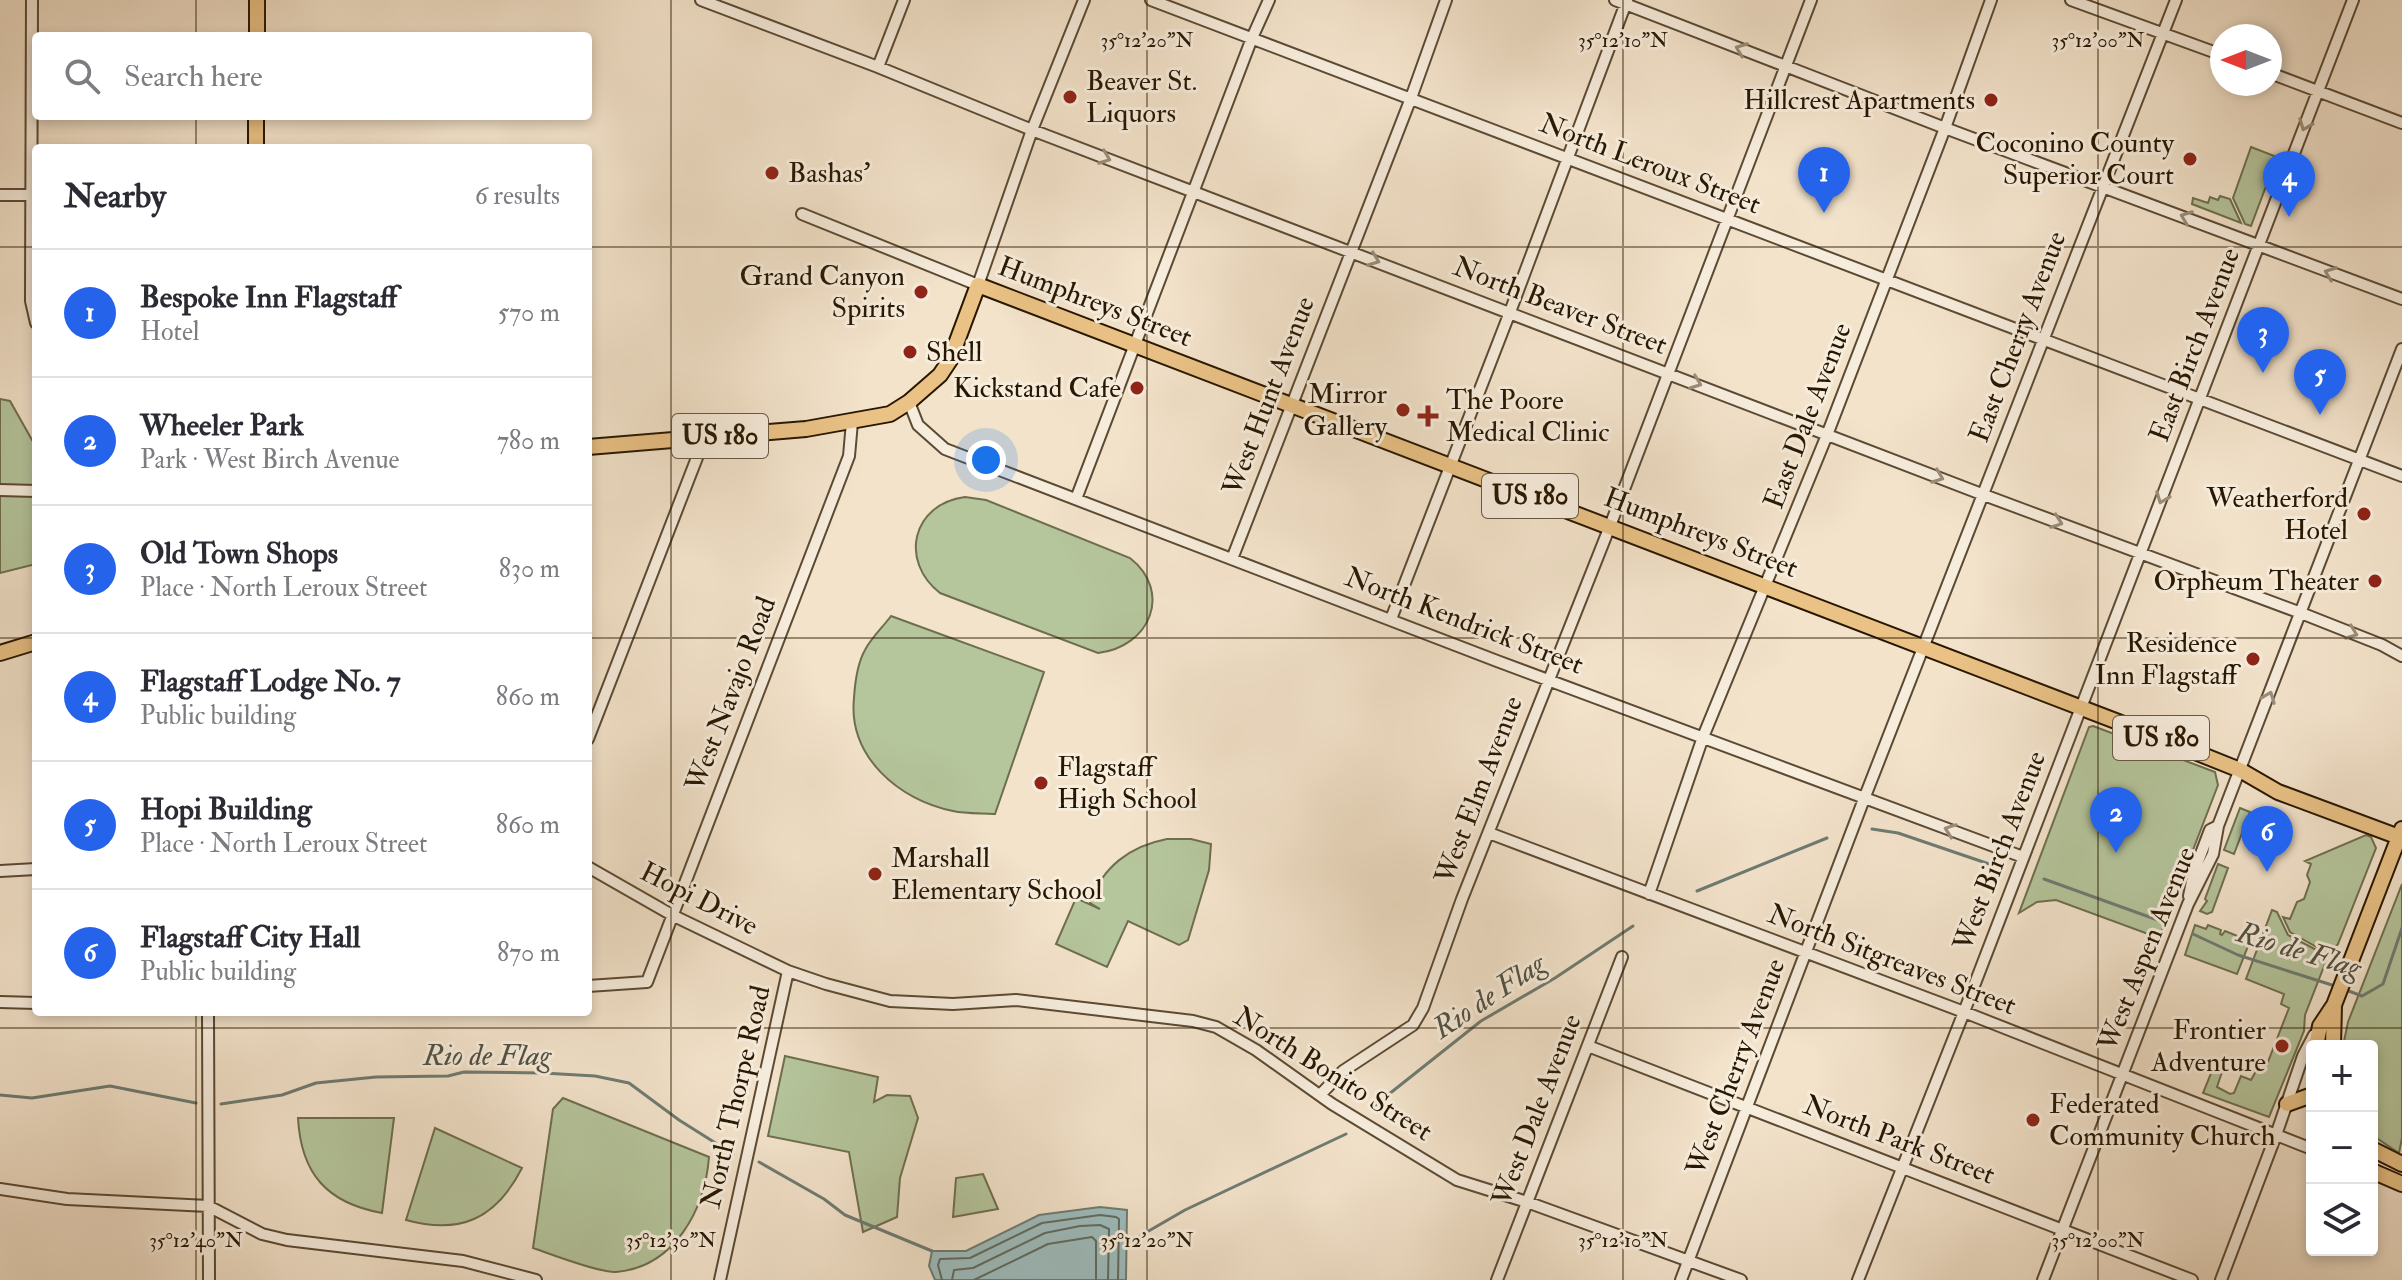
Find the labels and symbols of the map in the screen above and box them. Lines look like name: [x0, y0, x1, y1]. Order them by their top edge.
north arrow: [2210, 24, 2282, 96]
text: 35°12'20"N: [1101, 28, 1194, 53]
text: 35°12'10"N: [1578, 28, 1668, 53]
text: 35°12'00"N: [2051, 28, 2145, 53]
one-way arrow: [1735, 42, 1749, 59]
place label: Beaver St. Liquors: [1086, 64, 1197, 131]
place label: Hillcrest Apartments: [1743, 83, 1975, 118]
marker: Beaver St. Liquors: [1061, 88, 1079, 106]
marker: Hillcrest Apartments: [1982, 91, 2000, 109]
street label: North Leroux Street: [1534, 106, 1766, 222]
one-way arrow: [2298, 117, 2315, 131]
place label: Coconino County Superior Court: [1976, 126, 2175, 193]
pin: 1: [1798, 147, 1850, 213]
one-way arrow: [1097, 148, 1111, 165]
marker: Coconino County Superior Court: [2181, 150, 2199, 168]
pin: 4: [2263, 151, 2315, 217]
place label: Bashas’: [788, 156, 870, 191]
marker: Bashas’: [763, 164, 781, 182]
one-way arrow: [2180, 210, 2194, 227]
street label: East Cherry Avenue: [1962, 226, 2074, 447]
street label: East Birch Avenue: [2142, 243, 2248, 447]
street label: Humphreys Street: [993, 249, 1197, 355]
street label: North Beaver Street: [1448, 249, 1672, 363]
one-way arrow: [1367, 250, 1381, 267]
place label: Grand Canyon Spirits: [739, 259, 905, 326]
one-way arrow: [2324, 266, 2338, 282]
marker: Grand Canyon Spirits: [912, 283, 930, 301]
street label: West Hunt Avenue: [1215, 292, 1323, 501]
pin: 3: [2237, 307, 2289, 373]
street label: East Dale Avenue: [1756, 318, 1860, 514]
place label: Shell: [926, 335, 982, 370]
marker: Shell: [901, 343, 919, 361]
pin: 5: [2294, 349, 2346, 415]
place label: Kickstand Cafe: [953, 371, 1121, 406]
one-way arrow: [1688, 374, 1702, 390]
place label: Mirror Gallery: [1303, 377, 1388, 444]
marker: Kickstand Cafe: [1128, 379, 1146, 397]
place label: The Poore Medical Clinic: [1446, 383, 1609, 450]
marker: Mirror Gallery: [1394, 401, 1412, 419]
marker: The Poore Medical Clinic: [1417, 405, 1439, 427]
road number: US 180: [672, 414, 768, 458]
your location: [966, 440, 1006, 480]
one-way arrow: [1930, 467, 1944, 484]
road number: US 180: [1482, 474, 1578, 518]
street label: Humphreys Street: [1599, 480, 1803, 586]
place label: Weatherford Hotel: [2205, 481, 2348, 548]
one-way arrow: [2155, 490, 2172, 504]
marker: Weatherford Hotel: [2355, 505, 2373, 523]
one-way arrow: [2049, 512, 2063, 529]
street label: North Kendrick Street: [1340, 559, 1588, 683]
place label: Orpheum Theater: [2153, 564, 2360, 599]
marker: Orpheum Theater: [2366, 572, 2384, 590]
street label: West Navajo Road: [677, 592, 784, 797]
one-way arrow: [2344, 623, 2358, 640]
place label: Residence Inn Flagstaff: [2095, 626, 2242, 693]
marker: Residence Inn Flagstaff: [2244, 650, 2262, 668]
street label: West Elm Avenue: [1427, 691, 1531, 890]
one-way arrow: [2259, 691, 2275, 705]
road number: US 180: [2113, 716, 2209, 760]
street label: West Birch Avenue: [1945, 746, 2054, 957]
place label: Flagstaff High School: [1057, 750, 1197, 817]
marker: Flagstaff High School: [1032, 774, 1050, 792]
pin: 2: [2090, 787, 2142, 853]
pin: 6: [2241, 806, 2293, 872]
one-way arrow: [1944, 823, 1958, 840]
place label: Marshall Elementary School: [891, 841, 1102, 908]
street label: West Aspen Avenue: [2090, 842, 2204, 1057]
street label: Hopi Drive: [634, 854, 764, 944]
marker: Marshall Elementary School: [866, 865, 884, 883]
street label: North Sitgreaves Street: [1763, 896, 2021, 1024]
water label: Rio de Flag: [2231, 913, 2367, 987]
water label: Rio de Flag: [1425, 944, 1554, 1048]
street label: West Cherry Avenue: [1678, 953, 1794, 1181]
street label: North Thorpe Road: [693, 982, 779, 1212]
street label: North Bonito Street: [1227, 999, 1439, 1149]
street label: West Dale Avenue: [1484, 1009, 1590, 1212]
place label: Frontier Adventure: [2150, 1013, 2267, 1080]
water label: Rio de Flag: [422, 1037, 553, 1074]
marker: Frontier Adventure: [2273, 1037, 2291, 1055]
street label: North Park Street: [1798, 1087, 2000, 1193]
place label: Federated Community Church: [2049, 1087, 2276, 1154]
marker: Federated Community Church: [2024, 1111, 2042, 1129]
text: 35°12'40"N: [149, 1228, 243, 1253]
text: 35°12'30"N: [626, 1228, 716, 1253]
text: 35°12'20"N: [1101, 1228, 1194, 1253]
text: 35°12'10"N: [1578, 1228, 1668, 1253]
text: 35°12'00"N: [2051, 1228, 2145, 1253]

